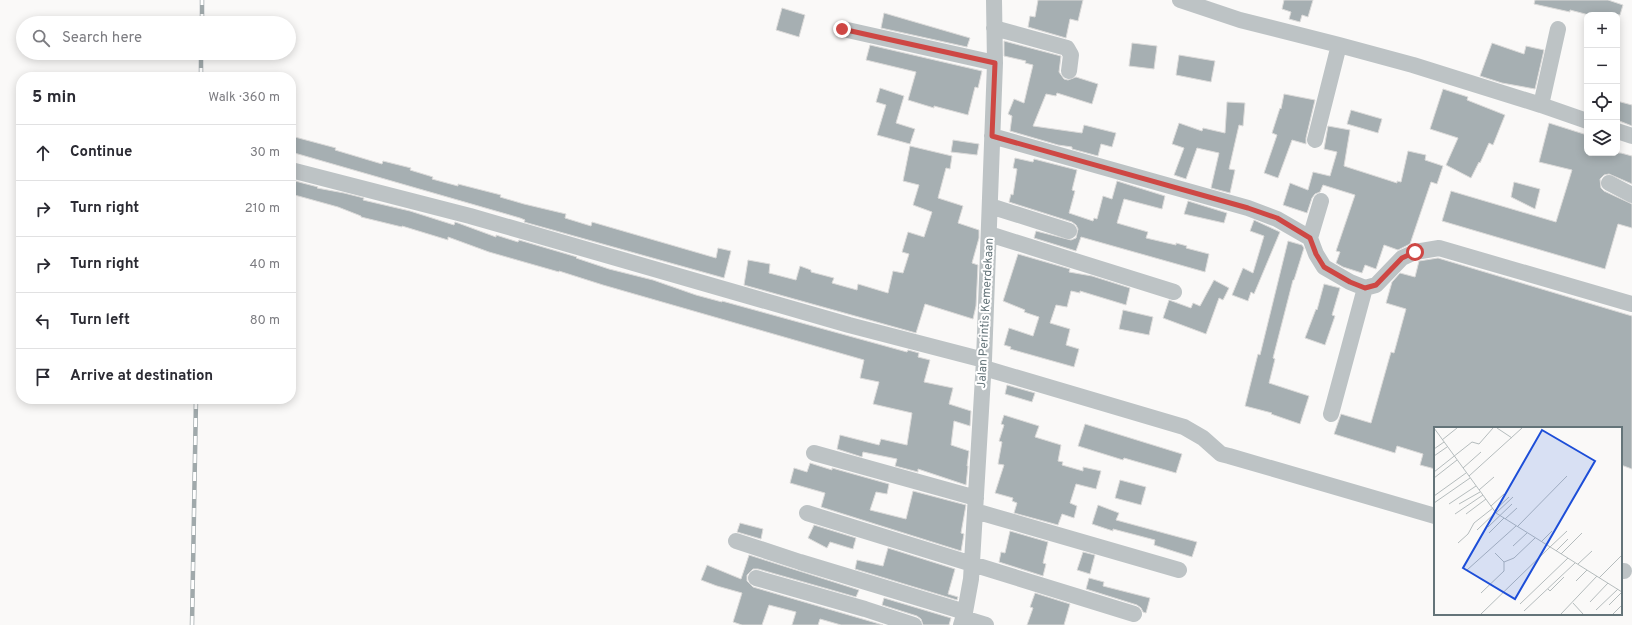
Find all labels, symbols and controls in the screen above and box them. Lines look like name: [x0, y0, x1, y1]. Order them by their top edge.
map controls: [1584, 12, 1620, 156]
button: +: [1584, 12, 1620, 48]
search box: [16, 16, 296, 60]
route end: [833, 20, 851, 38]
icon: search: [30, 27, 52, 49]
text: Search here: [62, 29, 142, 48]
button: −: [1584, 48, 1620, 84]
button: locate: [1584, 84, 1620, 120]
text: 5 min: [32, 87, 76, 109]
text: Walk · 360 m: [208, 90, 280, 106]
button: layers: [1584, 120, 1620, 156]
icon: ahead: [32, 142, 54, 164]
text: Continue: [70, 143, 132, 162]
text: 30 m: [250, 145, 280, 161]
icon: right: [32, 198, 54, 220]
text: Turn right: [70, 199, 139, 218]
text: 210 m: [245, 201, 280, 217]
street label: Jalan Perintis Kemerdekaan: [974, 237, 998, 389]
route start: [1406, 243, 1424, 261]
icon: right: [32, 254, 54, 276]
text: Turn right: [70, 255, 139, 274]
text: 40 m: [250, 257, 280, 273]
icon: left: [32, 310, 54, 332]
text: Turn left: [70, 311, 130, 330]
text: 80 m: [250, 313, 280, 329]
icon: arrive: [32, 366, 54, 388]
text: Arrive at destination: [70, 367, 213, 386]
inset map: [1434, 427, 1622, 615]

